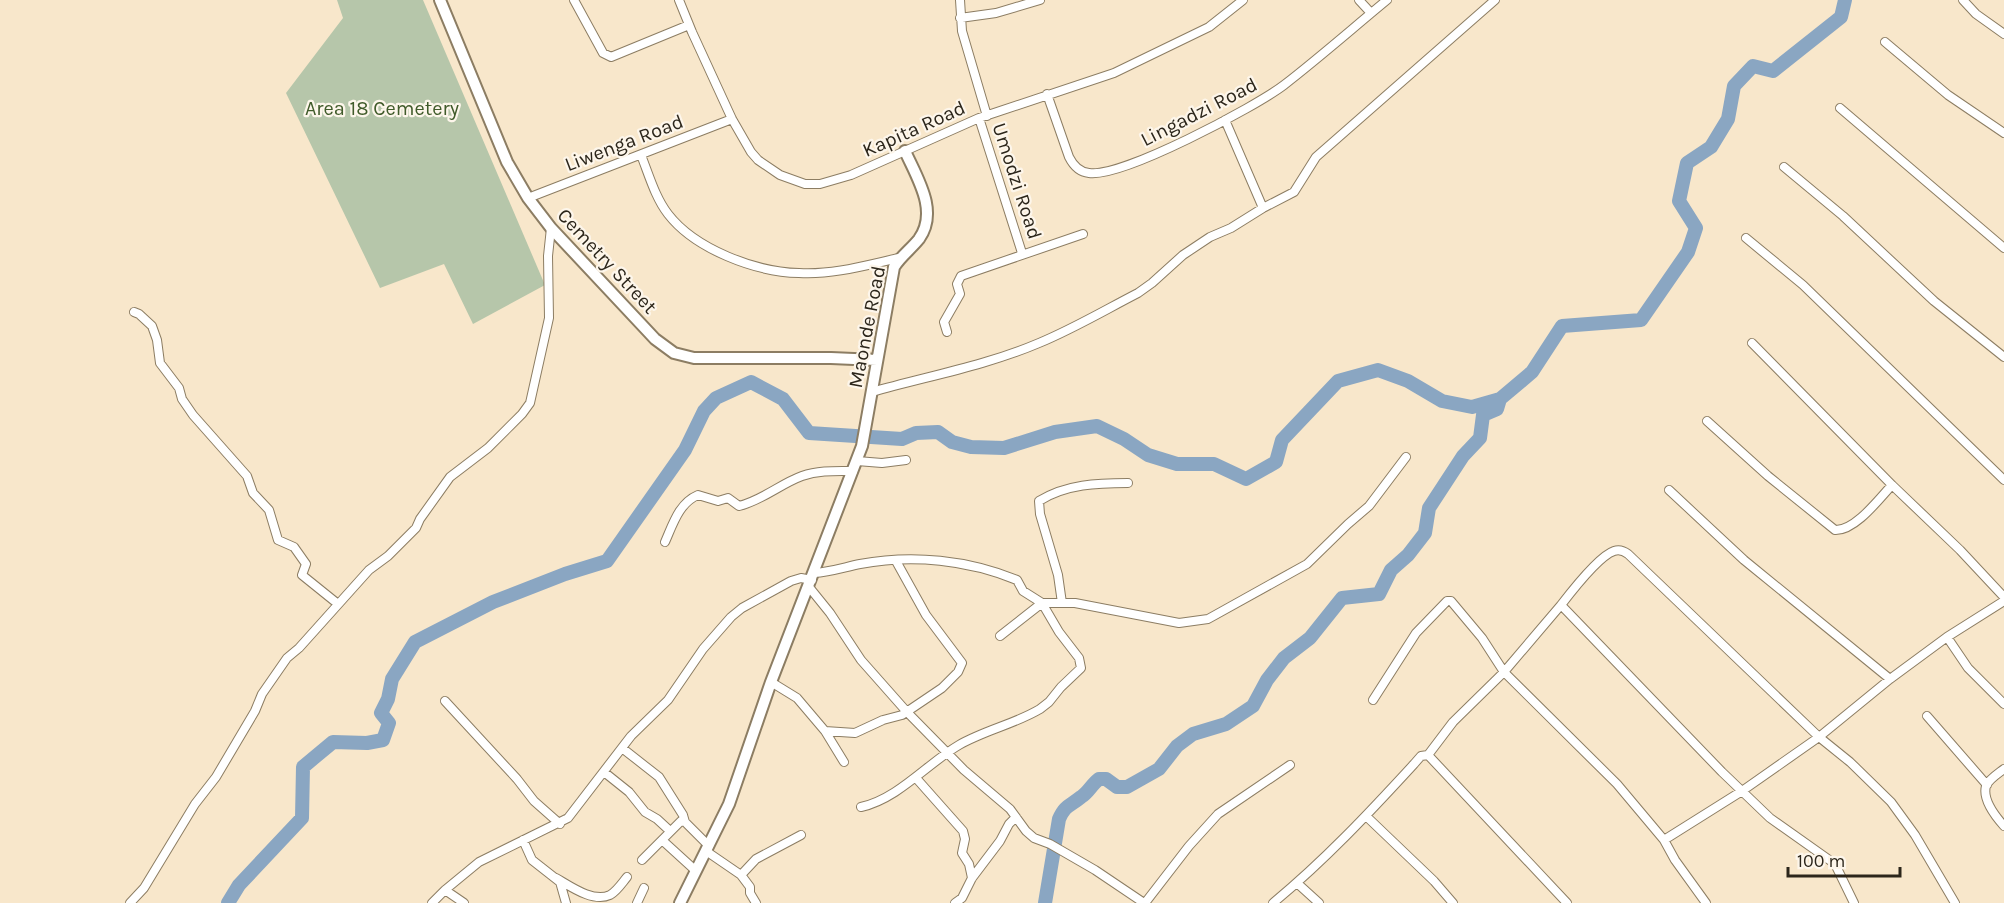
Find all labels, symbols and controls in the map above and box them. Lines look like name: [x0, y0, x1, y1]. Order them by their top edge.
street label: Lingadzi Road: [1137, 73, 1261, 151]
street label: Kapita Road: [859, 96, 969, 162]
park label: Area 18 Cemetery: [305, 97, 459, 120]
street label: Liwenga Road: [561, 110, 687, 176]
street label: Umodzi Road: [987, 120, 1047, 242]
street label: Cemetry Street: [552, 204, 662, 319]
street label: Maonde Road: [844, 264, 890, 390]
scale bar: [1788, 840, 1900, 878]
text: 100 m: [1797, 850, 1845, 872]

